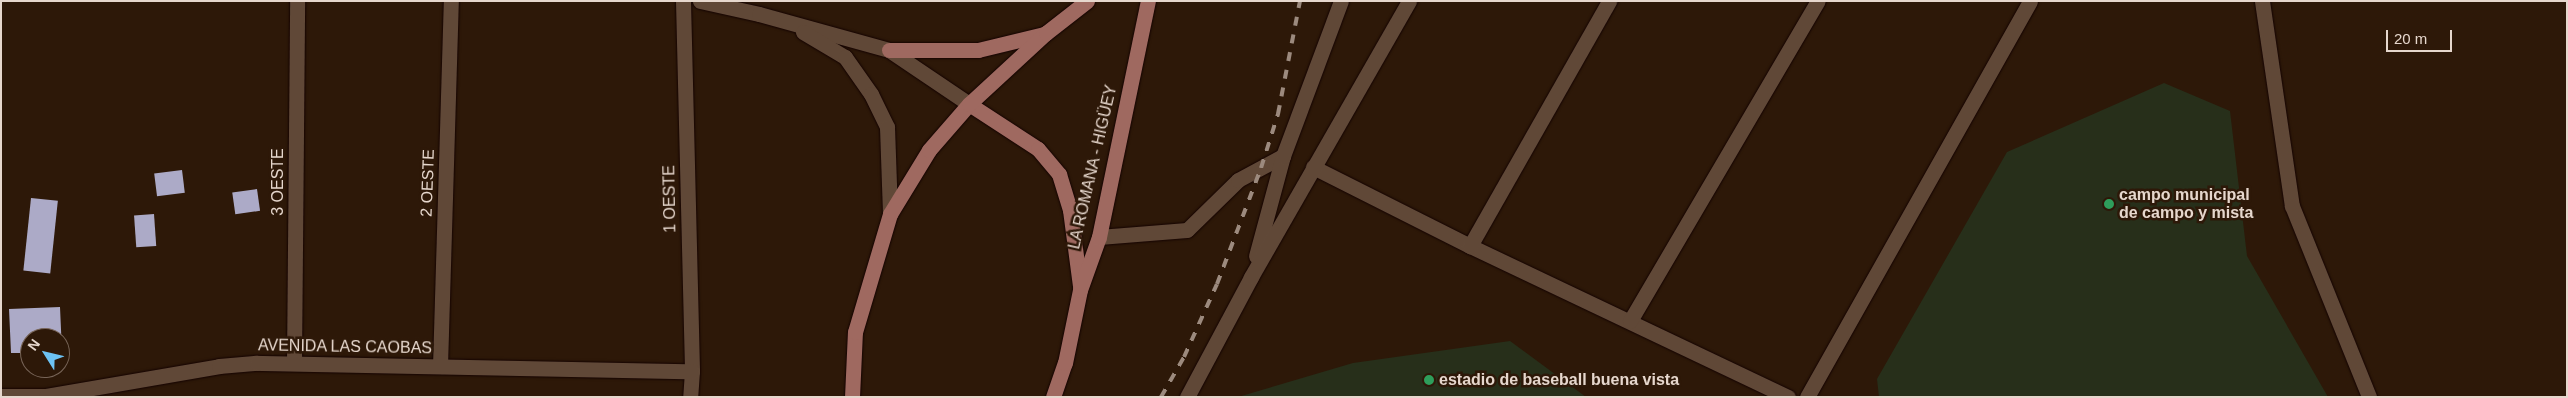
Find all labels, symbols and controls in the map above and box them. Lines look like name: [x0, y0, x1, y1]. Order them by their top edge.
scale bar: [2388, 20, 2454, 52]
text: 20 m: [2394, 30, 2427, 47]
street label: LA ROMANA - HIGÜEY: [1065, 82, 1121, 252]
street label: 3 OESTE: [268, 148, 288, 216]
street label: 2 OESTE: [417, 149, 439, 217]
street label: 1 OESTE: [660, 165, 680, 233]
place label: campo municipal de campo y mista: [2119, 185, 2253, 223]
marker: campo municipal de campo y mista: [2103, 198, 2115, 210]
north arrow: [20, 328, 70, 378]
text: N: [24, 336, 43, 354]
street label: AVENIDA LAS CAOBAS: [257, 336, 433, 358]
place label: estadio de baseball buena vista: [1439, 370, 1679, 390]
marker: estadio de baseball buena vista: [1423, 374, 1435, 386]

